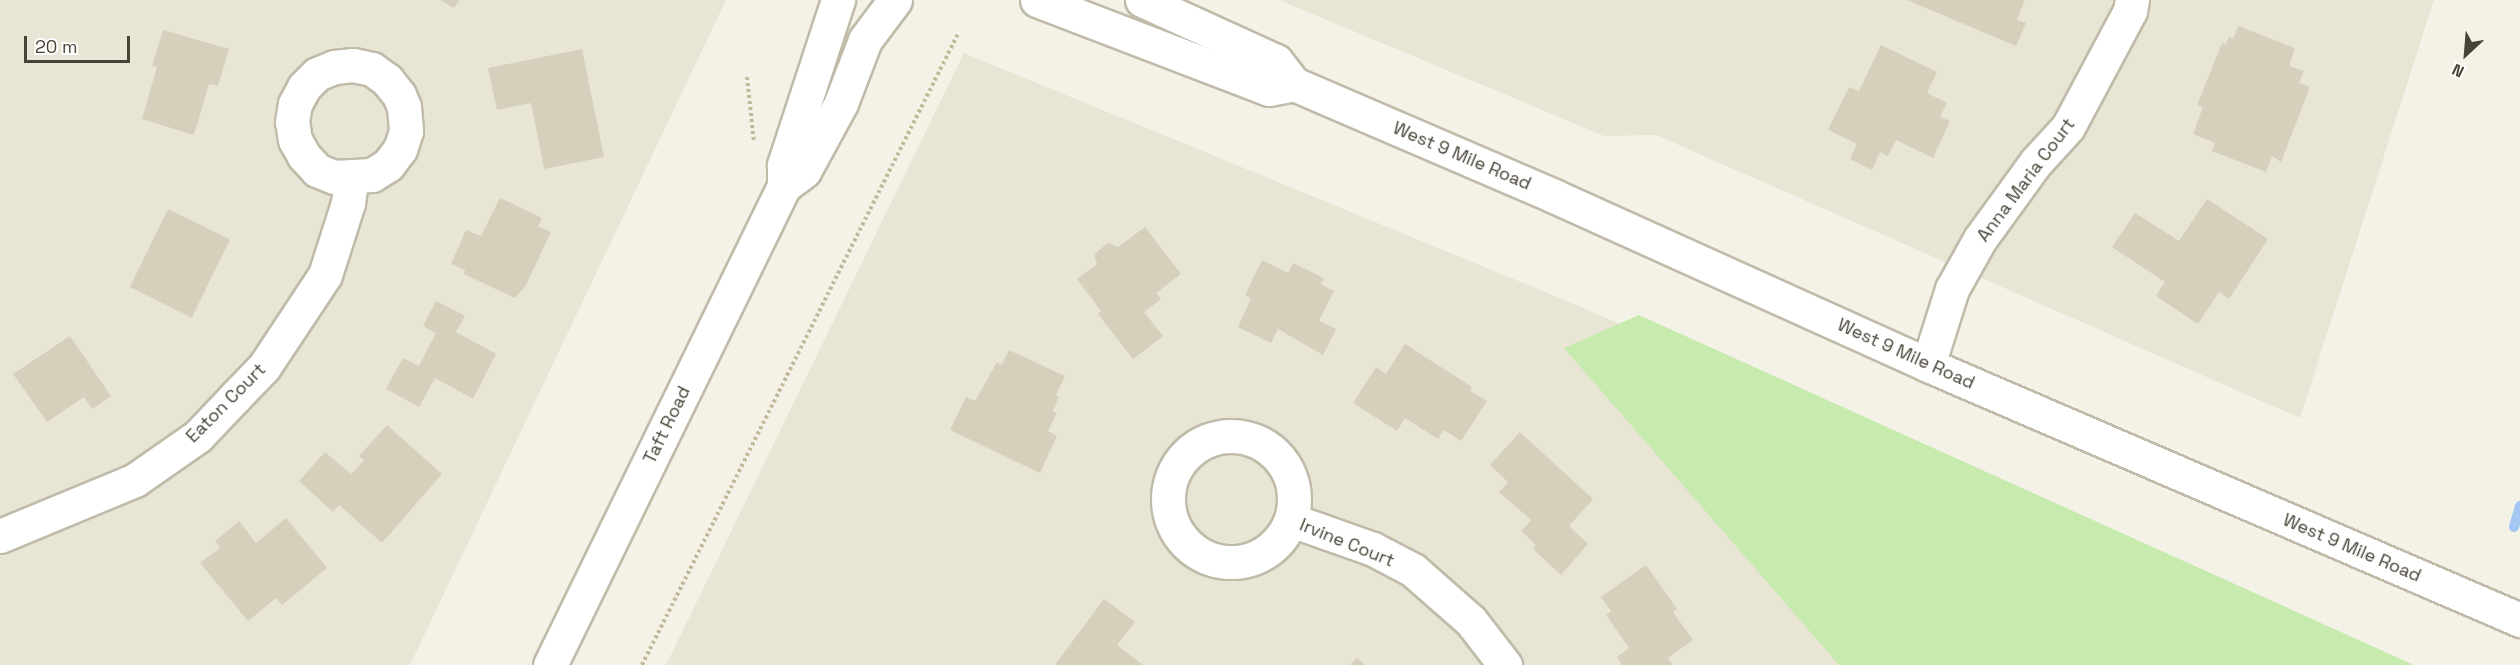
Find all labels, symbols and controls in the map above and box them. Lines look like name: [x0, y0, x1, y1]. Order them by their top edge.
scale bar: [27, 24, 134, 62]
north arrow: [2436, 24, 2496, 84]
text: 20 m: [35, 35, 78, 58]
text: N: [2448, 59, 2467, 82]
street label: Anna Maria Court: [1972, 114, 2080, 246]
street label: West 9 Mile Road: [1390, 117, 1534, 195]
street label: West 9 Mile Road: [1834, 314, 1978, 394]
street label: Eaton Court: [182, 359, 270, 447]
street label: Taft Road: [639, 383, 695, 467]
street label: West 9 Mile Road: [2280, 509, 2424, 587]
street label: Irvine Court: [1296, 514, 1398, 572]

